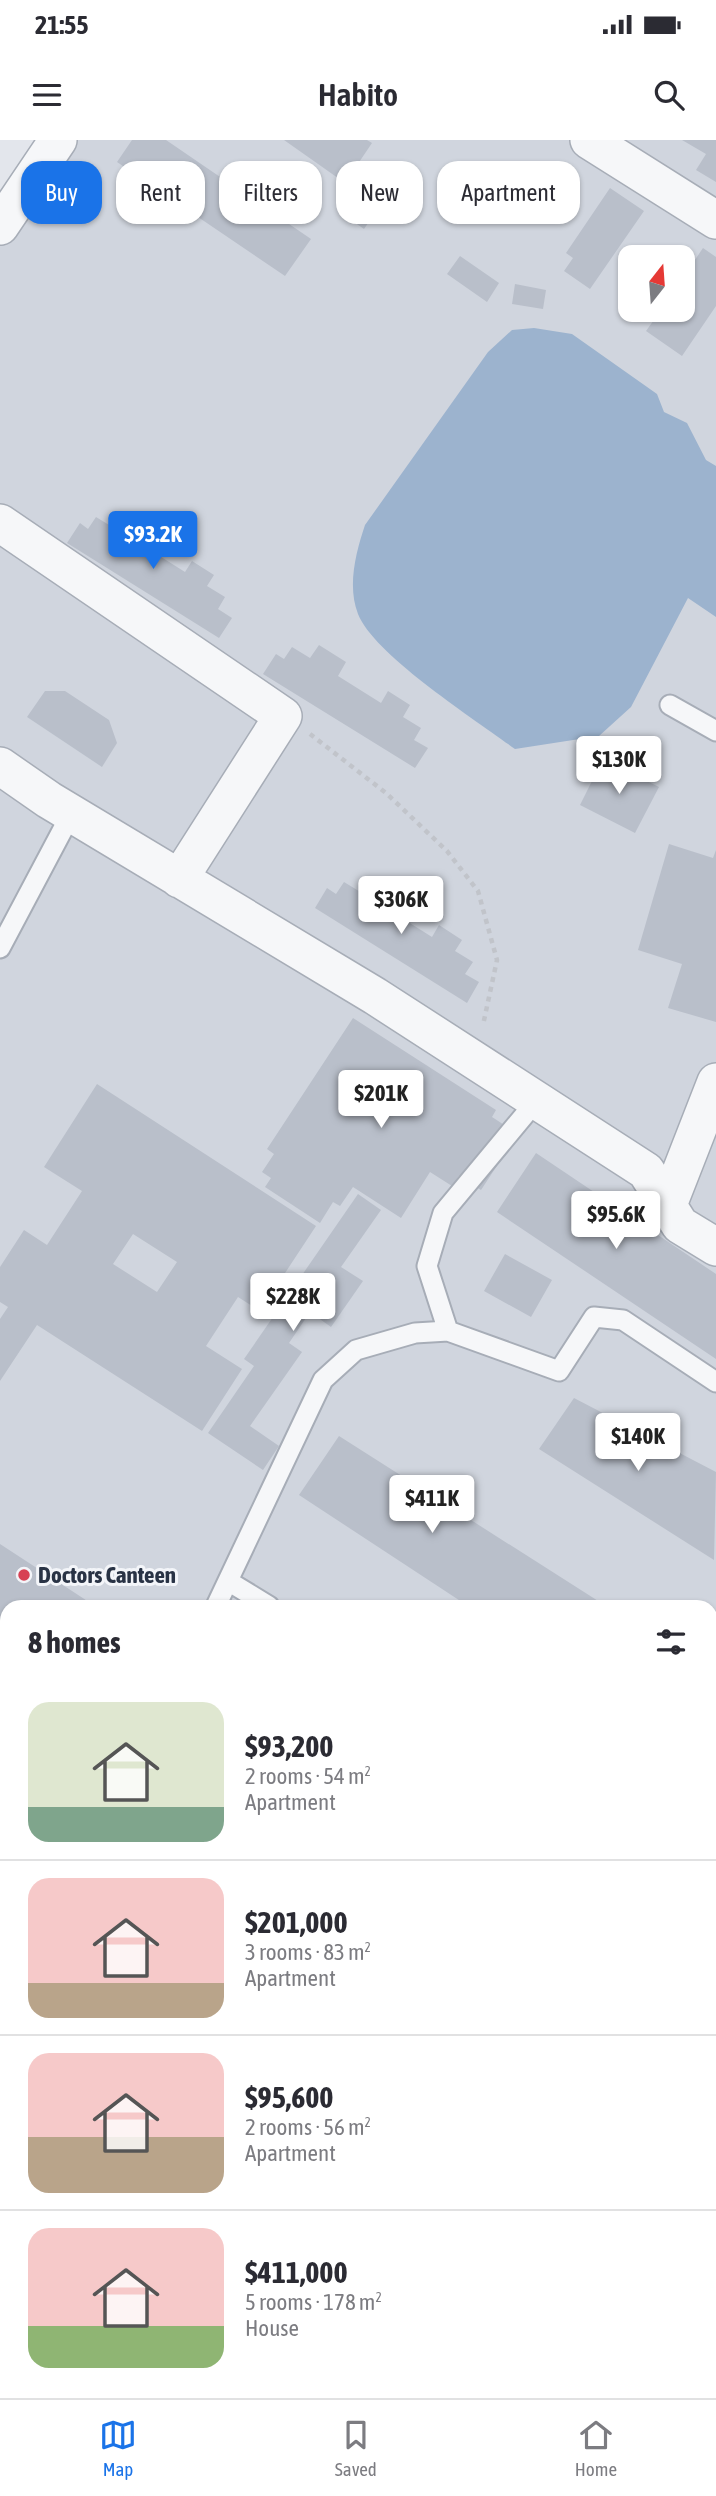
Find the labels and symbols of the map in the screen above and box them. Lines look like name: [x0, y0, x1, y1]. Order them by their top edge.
north arrow: [618, 245, 695, 322]
pin: $93.2K: [96, 512, 210, 571]
pin: $130K: [570, 736, 668, 796]
pin: $306K: [352, 876, 450, 936]
pin: $201K: [332, 1070, 430, 1130]
pin: $95.6K: [559, 1192, 673, 1251]
pin: $228K: [244, 1274, 342, 1333]
pin: $140K: [589, 1414, 687, 1473]
pin: $411K: [383, 1476, 481, 1535]
place label: Doctors Canteen: [38, 1562, 176, 1588]
marker: Doctors Canteen: [16, 1567, 32, 1583]

